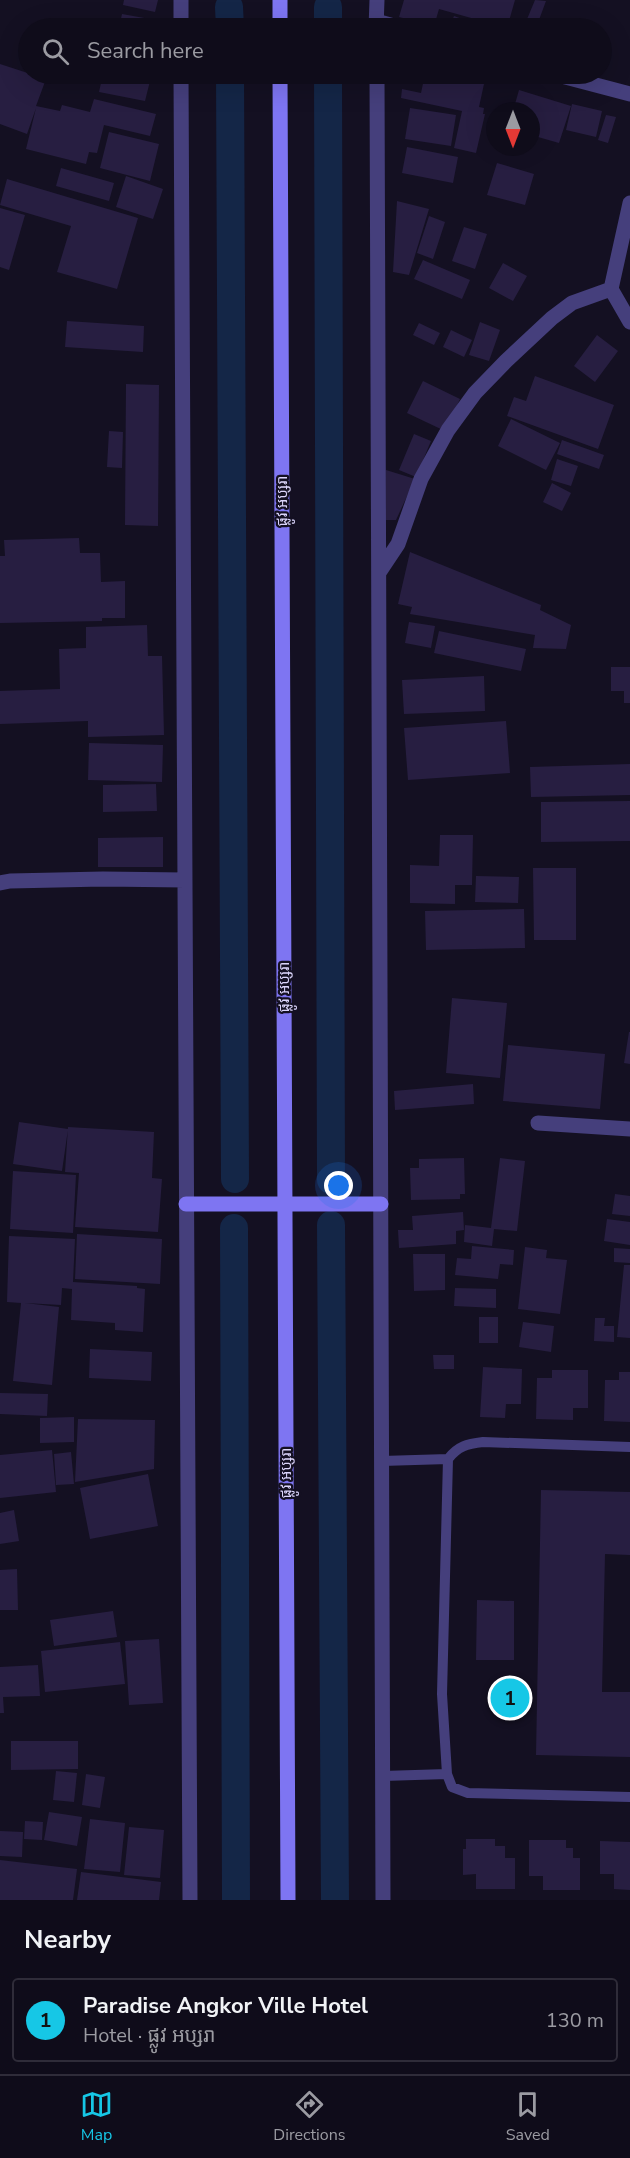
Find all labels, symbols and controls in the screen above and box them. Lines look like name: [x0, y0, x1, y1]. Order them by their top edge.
search box: [18, 18, 612, 84]
icon: search: [39, 35, 72, 68]
text: Search here: [87, 36, 204, 66]
north arrow: [486, 102, 540, 156]
street label: ផ្លូវ អប្សរា: [272, 475, 295, 527]
street label: ផ្លូវ អប្សរា: [274, 961, 297, 1013]
your location: [324, 1171, 353, 1200]
street label: ផ្លូវ អប្សរា: [276, 1447, 299, 1499]
pin: 1: [490, 1676, 530, 1720]
text: Nearby: [24, 1922, 111, 1957]
text: Paradise Angkor Ville Hotel: [83, 1991, 368, 2021]
text: 1: [40, 2007, 52, 2034]
text: 130 m: [546, 2007, 604, 2034]
text: Hotel · ផ្លូវ អប្សរា: [83, 2022, 216, 2049]
tab: Map: [80, 2088, 113, 2146]
tab: Directions: [273, 2088, 345, 2146]
tab: Saved: [506, 2088, 550, 2146]

